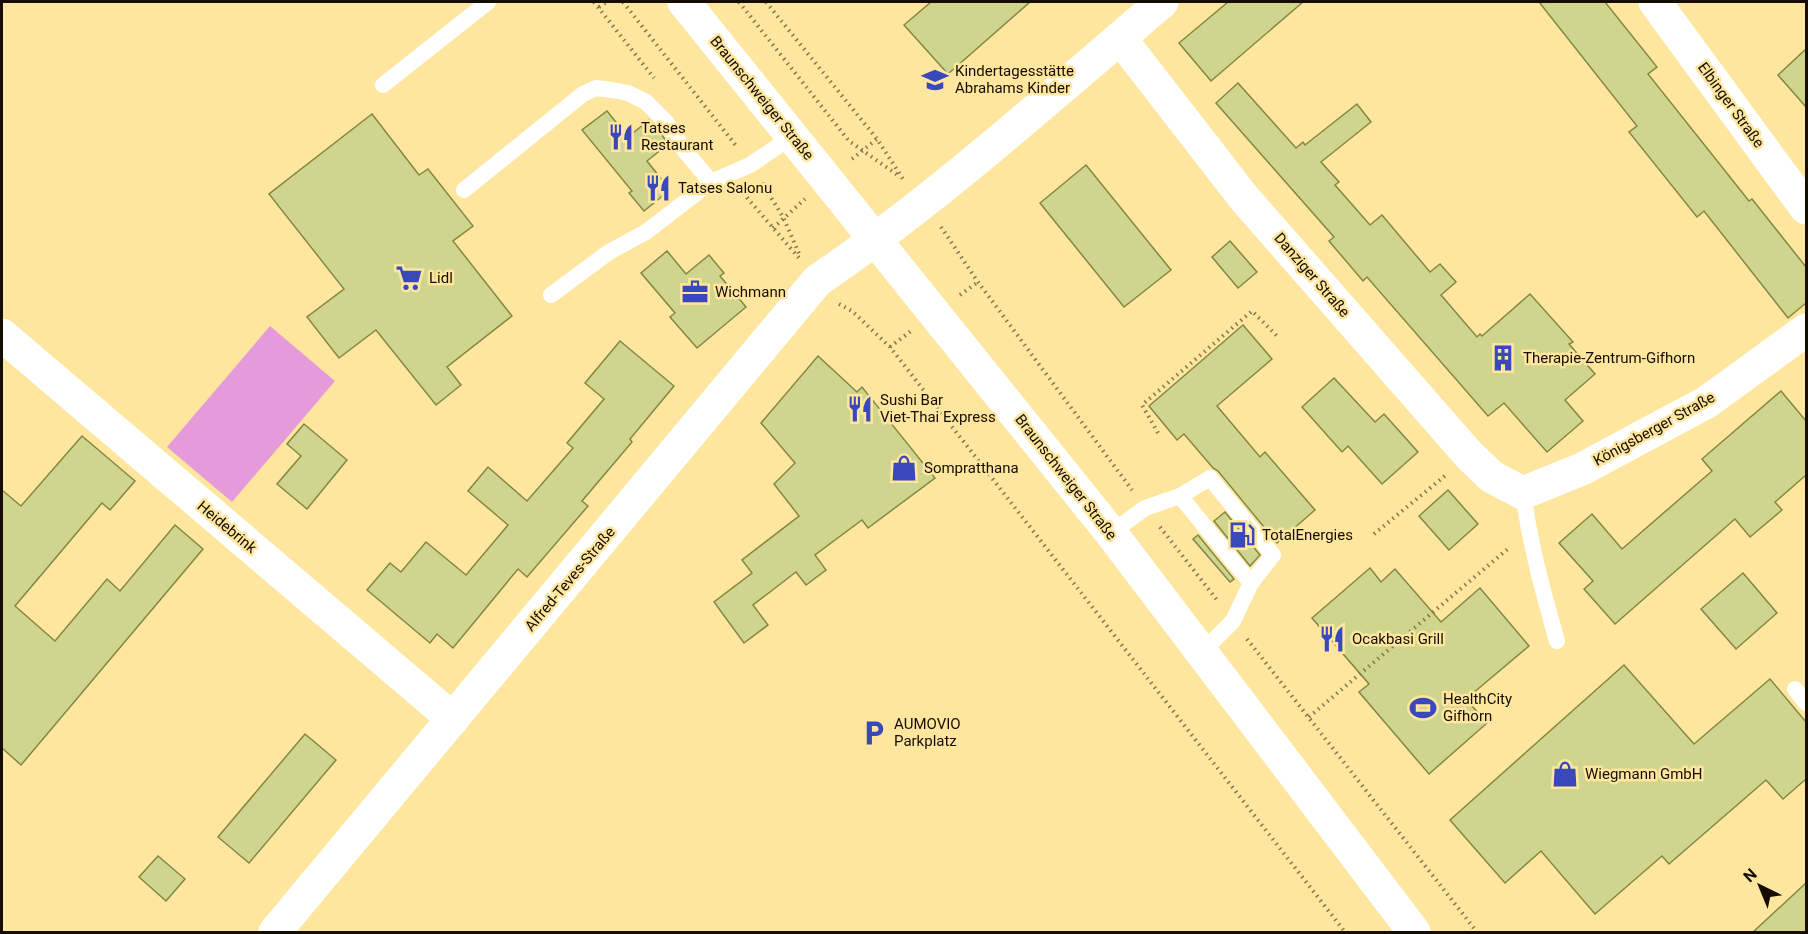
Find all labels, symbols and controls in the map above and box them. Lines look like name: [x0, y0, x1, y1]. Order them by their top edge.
street label: Braunschweiger Straße: [706, 32, 818, 164]
street label: Elbinger Straße: [1694, 59, 1768, 151]
place label: Kindertagesstätte Abrahams Kinder: [955, 62, 1074, 97]
school or university icon: Kindertagesstätte Abrahams Kinder: [920, 65, 950, 95]
place label: Tatses Restaurant: [641, 119, 714, 154]
restaurant icon: Tatses Restaurant: [606, 122, 636, 152]
restaurant icon: Tatses Salonu: [643, 173, 673, 203]
place label: Tatses Salonu: [678, 179, 772, 197]
street label: Danziger Straße: [1270, 229, 1354, 321]
supermarket icon: Lidl: [394, 263, 424, 293]
place label: Lidl: [429, 269, 453, 287]
office icon: Wichmann: [680, 277, 710, 307]
place label: Wichmann: [715, 283, 786, 301]
building icon: Therapie-Zentrum-Gifhorn: [1488, 343, 1518, 373]
place label: Therapie-Zentrum-Gifhorn: [1523, 349, 1695, 367]
street label: Königsberger Straße: [1590, 388, 1718, 470]
place label: Sushi Bar Viet-Thai Express: [880, 391, 996, 426]
restaurant icon: Sushi Bar Viet-Thai Express: [845, 394, 875, 424]
street label: Braunschweiger Straße: [1011, 411, 1121, 543]
shop icon: Sompratthana: [889, 453, 919, 483]
place label: Sompratthana: [924, 459, 1019, 477]
street label: Heidebrink: [194, 497, 261, 557]
fuel station icon: TotalEnergies: [1227, 520, 1257, 550]
street label: Alfred-Teves-Straße: [521, 523, 619, 635]
place label: TotalEnergies: [1262, 526, 1353, 544]
restaurant icon: Ocakbasi Grill: [1317, 624, 1347, 654]
place label: Ocakbasi Grill: [1352, 630, 1444, 648]
place label: HealthCity Gifhorn: [1443, 690, 1512, 725]
sports icon: HealthCity Gifhorn: [1408, 693, 1438, 723]
place label: AUMOVIO Parkplatz: [894, 715, 961, 750]
parking icon: AUMOVIO Parkplatz: [859, 718, 889, 748]
shop icon: Wiegmann GmbH: [1550, 759, 1580, 789]
place label: Wiegmann GmbH: [1585, 765, 1702, 783]
north arrow: [1730, 856, 1790, 916]
text: N: [1740, 865, 1761, 886]

